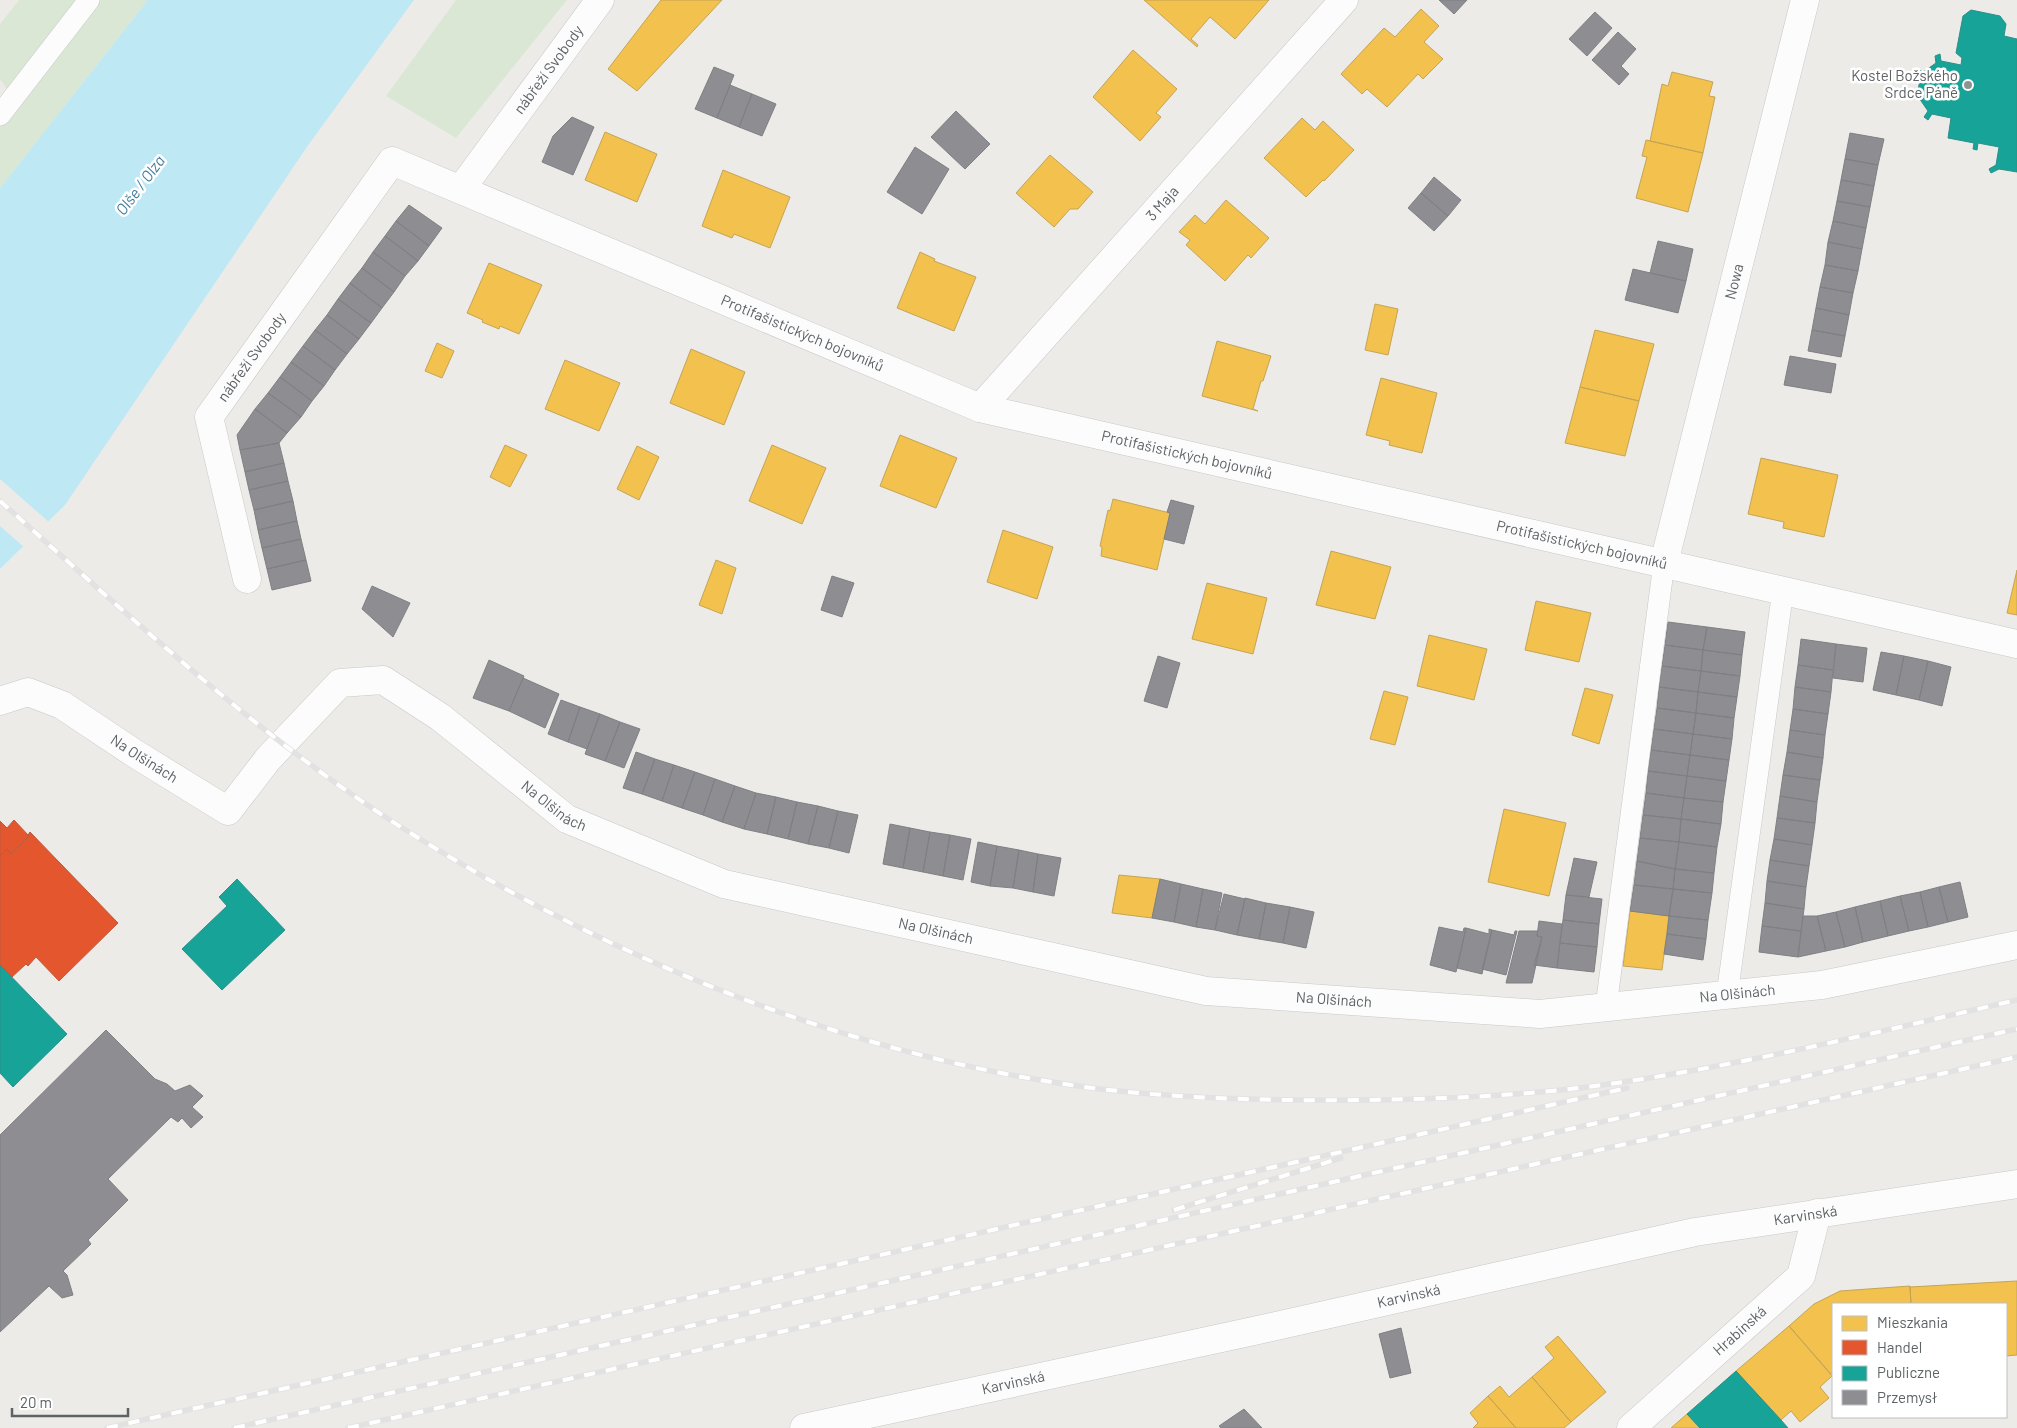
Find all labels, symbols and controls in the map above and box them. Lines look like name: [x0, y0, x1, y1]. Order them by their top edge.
street label: nábřeží Svobody: [509, 21, 586, 117]
place label: Kostel Božského Srdce Páně: [1851, 66, 1958, 101]
marker: Kostel Božského Srdce Páně: [1962, 79, 1974, 91]
water label: Olše / Olza: [111, 151, 168, 218]
street label: 3 Maja: [1141, 182, 1182, 224]
street label: Nowa: [1720, 262, 1747, 301]
street label: Protifašistických bojovníků: [719, 290, 887, 375]
street label: nábřeží Svobody: [213, 308, 289, 405]
street label: Protifašistických bojovníků: [1100, 426, 1274, 482]
street label: Protifašistických bojovníků: [1495, 516, 1669, 572]
street label: Na Olšinách: [108, 730, 182, 786]
street label: Na Olšinách: [518, 776, 589, 834]
street label: Na Olšinách: [897, 913, 975, 947]
street label: Na Olšinách: [1699, 980, 1776, 1006]
street label: Na Olšinách: [1295, 987, 1373, 1010]
street label: Karvinská: [1772, 1201, 1838, 1228]
street label: Karvinská: [1375, 1279, 1442, 1311]
street label: Hrabinská: [1709, 1301, 1770, 1358]
legend: [1832, 1303, 2007, 1418]
text: Mieszkania: [1877, 1313, 1948, 1331]
text: Handel: [1877, 1338, 1922, 1356]
text: Publiczne: [1877, 1363, 1940, 1381]
street label: Karvinská: [980, 1366, 1046, 1397]
scale bar: [12, 1386, 129, 1418]
text: Przemysł: [1877, 1388, 1937, 1406]
text: 20 m: [20, 1393, 52, 1411]

